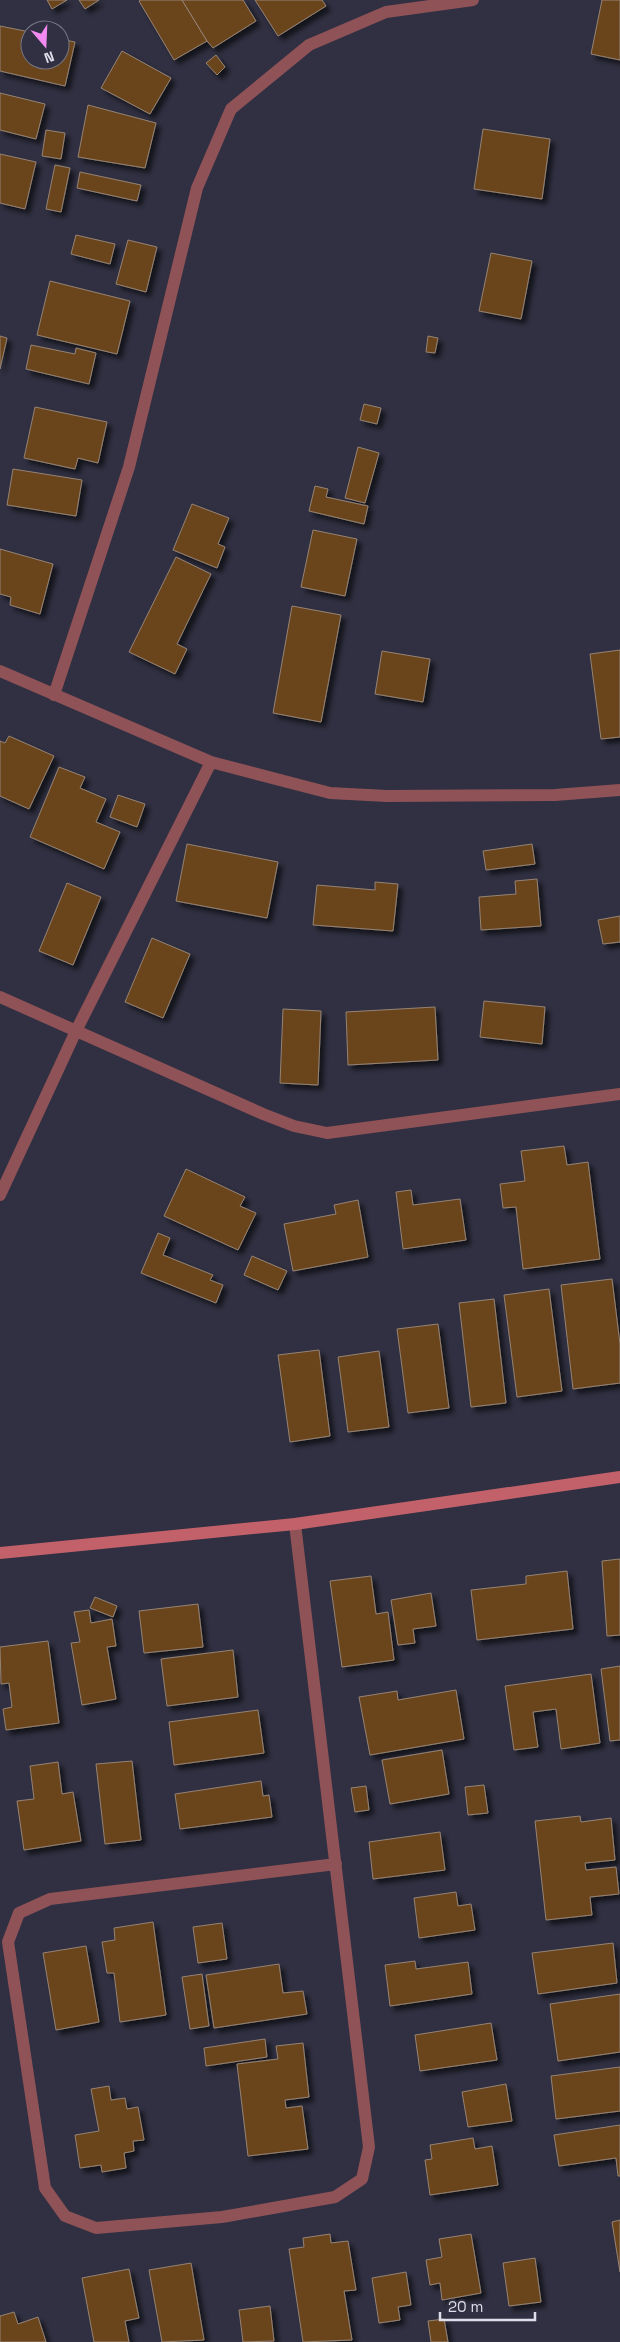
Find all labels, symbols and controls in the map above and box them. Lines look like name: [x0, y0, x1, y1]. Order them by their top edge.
north arrow: [20, 20, 70, 70]
text: N: [42, 47, 57, 67]
scale bar: [440, 2290, 535, 2322]
text: 20 m: [448, 2297, 483, 2316]

